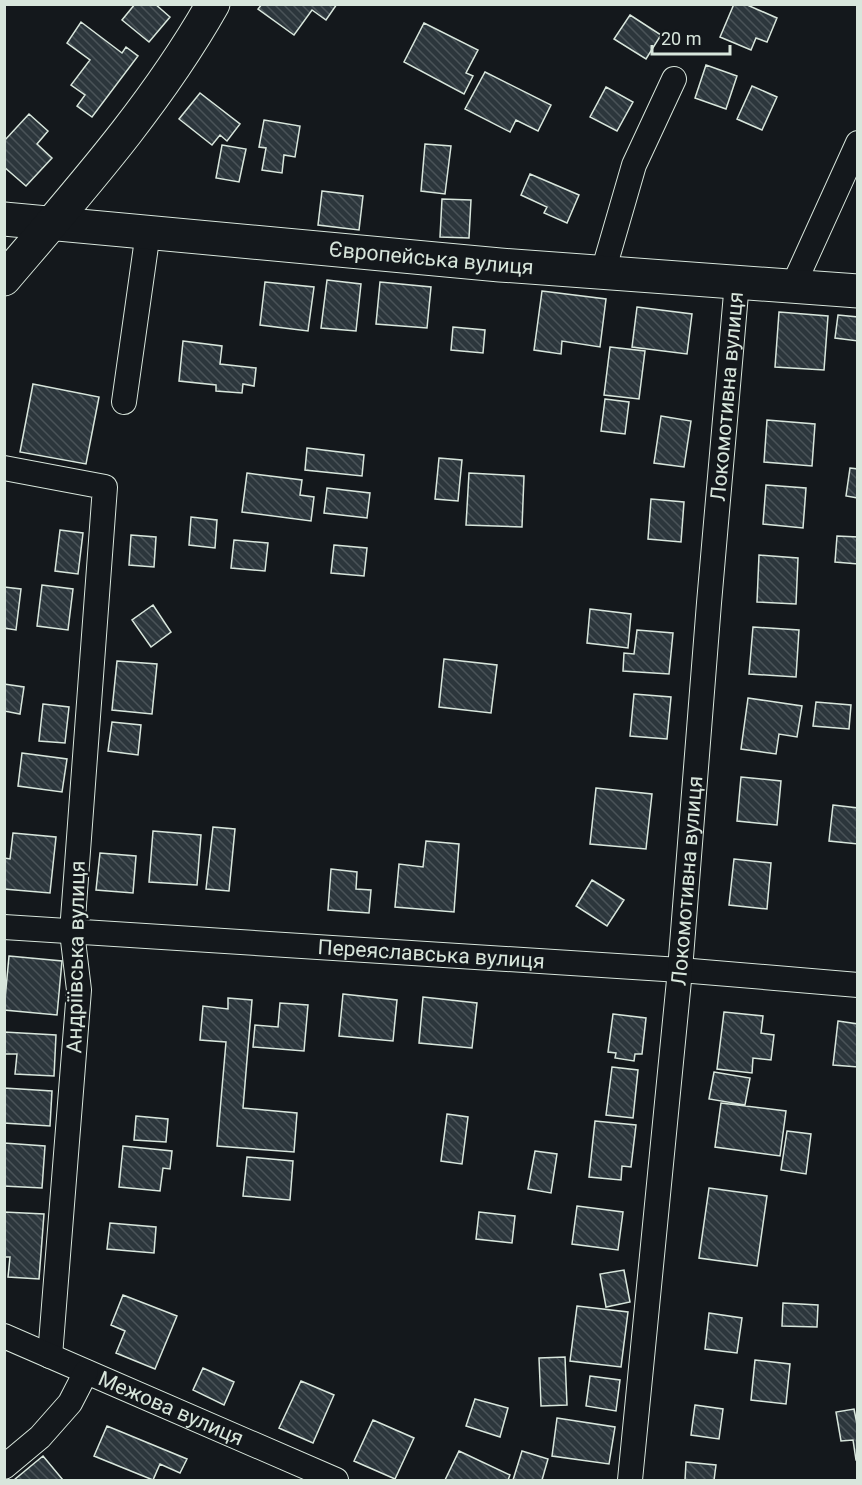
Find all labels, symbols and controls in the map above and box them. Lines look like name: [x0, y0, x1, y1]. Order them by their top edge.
scale bar: [652, 18, 730, 56]
text: 20 m: [661, 28, 701, 49]
street label: Європейська вулиця: [328, 237, 534, 279]
street label: Локомотивна вулиця: [706, 291, 748, 502]
street label: Локомотивна вулиця: [667, 775, 707, 987]
street label: Андріївська вулиця: [62, 860, 90, 1054]
street label: Переяславська вулиця: [317, 935, 545, 973]
street label: Межова вулиця: [95, 1366, 247, 1450]

